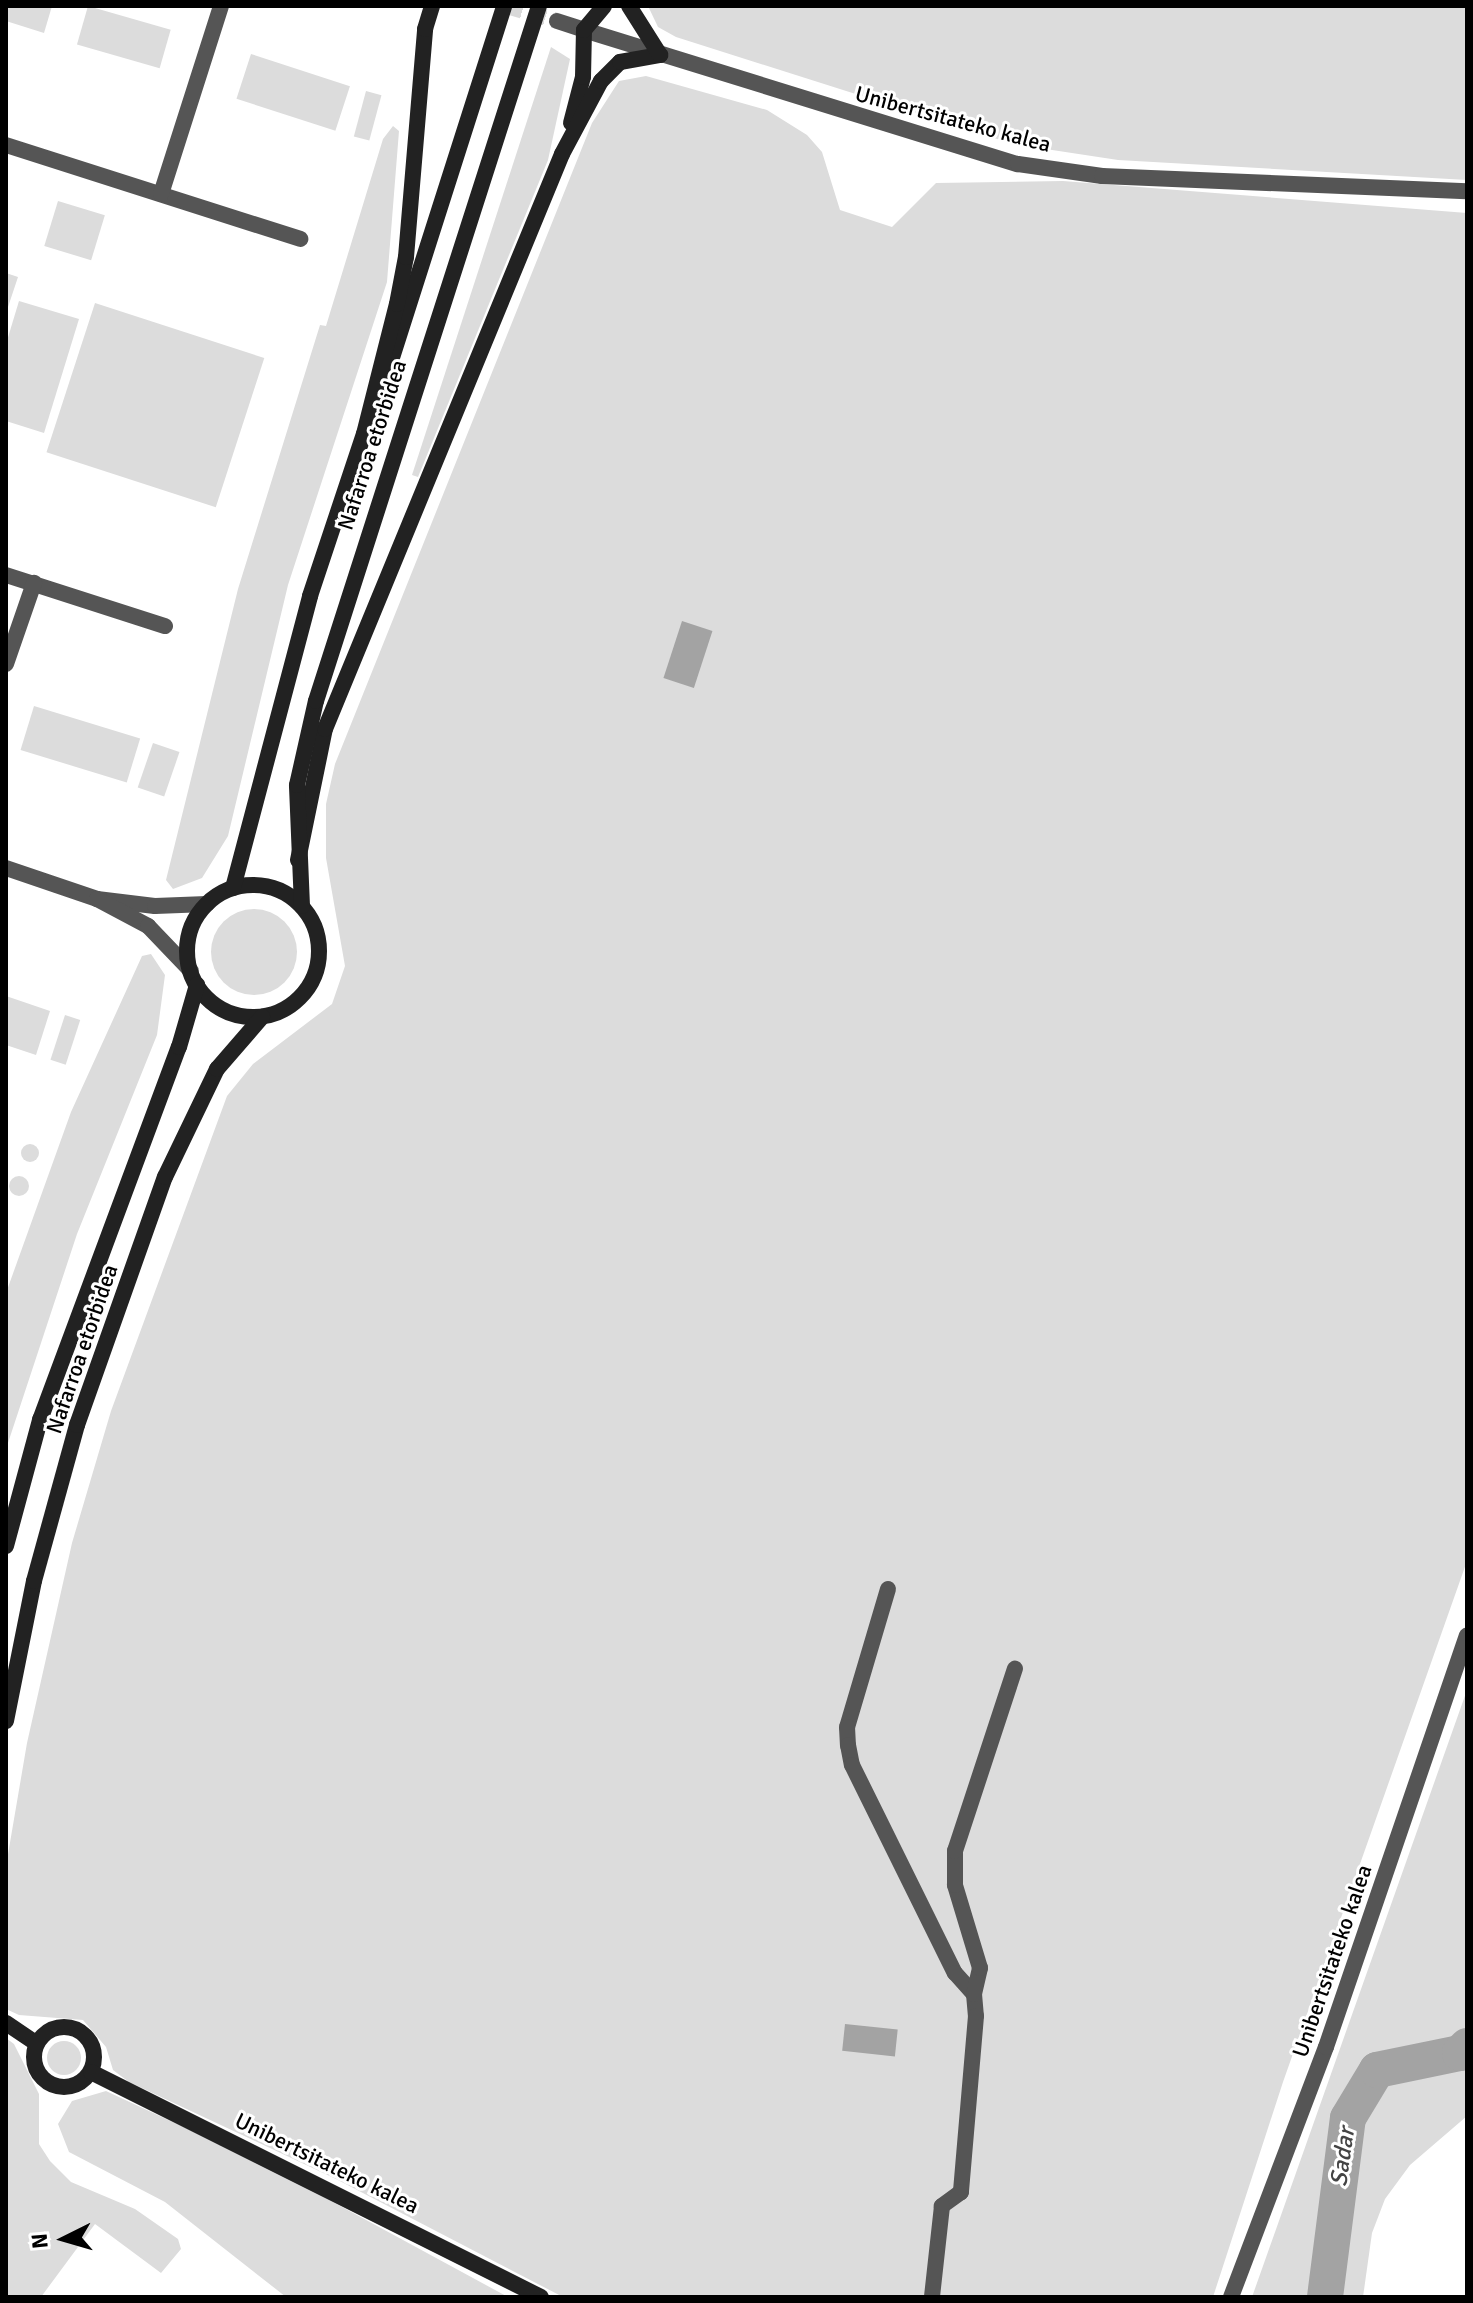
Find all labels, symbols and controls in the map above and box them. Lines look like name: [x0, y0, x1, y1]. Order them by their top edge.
street label: Unibertsitateko kalea: [852, 80, 1054, 158]
street label: Nafarroa etorbidea: [332, 357, 412, 533]
street label: Nafarroa etorbidea: [41, 1261, 123, 1437]
street label: Unibertsitateko kalea: [1287, 1861, 1377, 2061]
street label: Unibertsitateko kalea: [231, 2107, 423, 2219]
water label: Sadar: [1325, 2126, 1361, 2188]
north arrow: [24, 2199, 104, 2279]
text: N: [25, 2232, 54, 2250]

